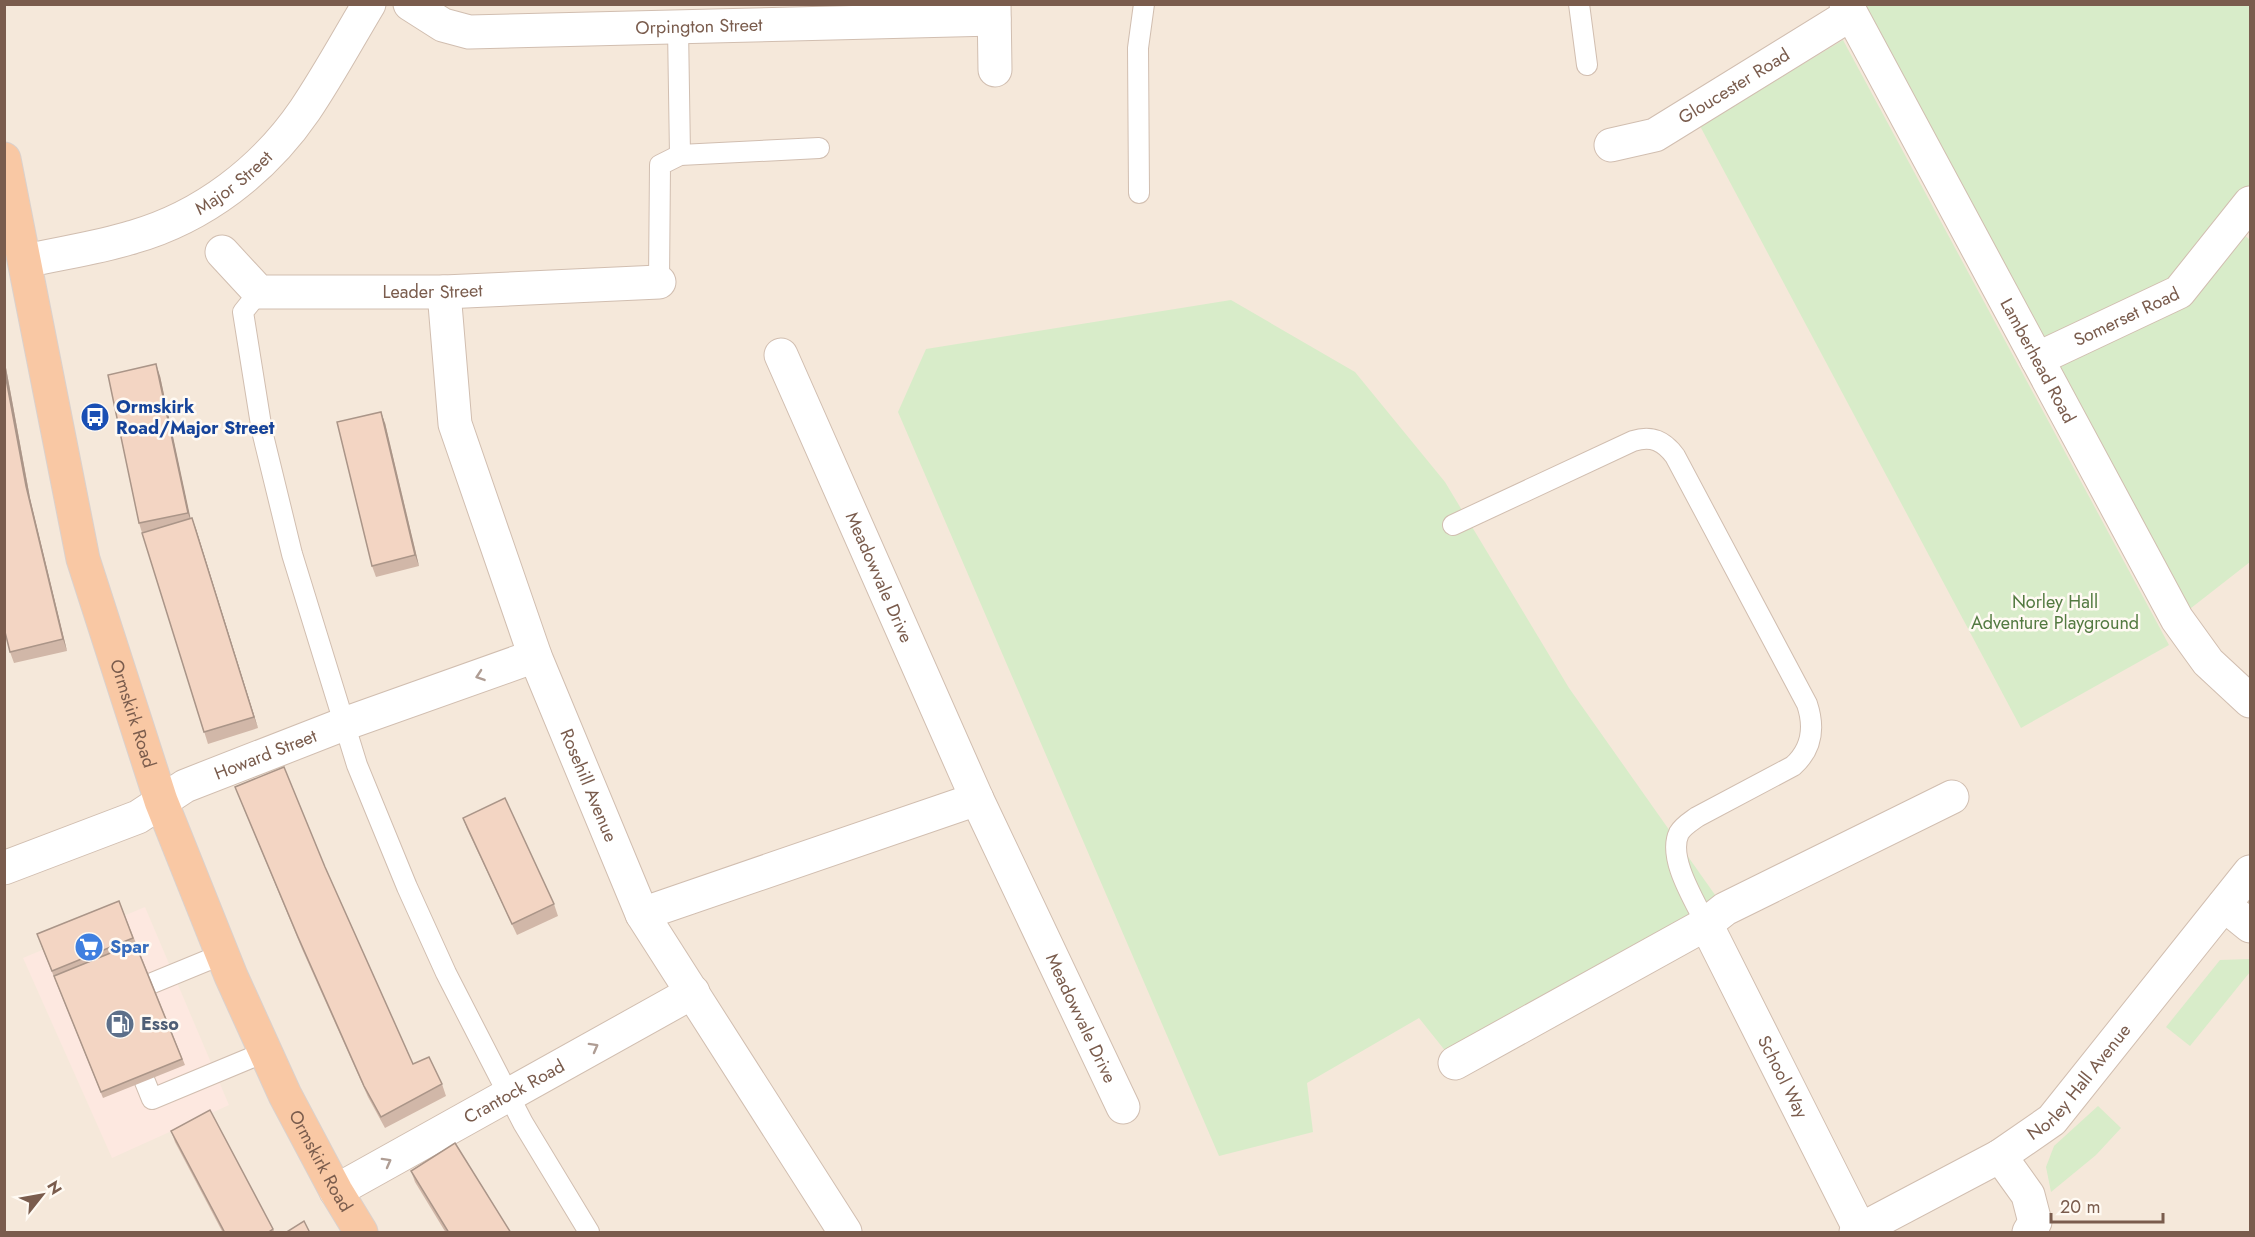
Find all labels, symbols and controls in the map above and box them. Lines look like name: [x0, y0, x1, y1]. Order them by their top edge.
street label: Orpington Street: [635, 12, 763, 41]
street label: Gloucester Road: [1673, 42, 1795, 131]
street label: Major Street: [190, 144, 279, 221]
street label: Leader Street: [382, 277, 484, 305]
street label: Somerset Road: [2069, 281, 2184, 353]
street label: Lamberhead Road: [1994, 293, 2082, 428]
place label: Ormskirk Road/Major Street: [116, 394, 275, 441]
bus stop icon: Ormskirk Road/Major Street: [79, 401, 111, 433]
street label: Meadowvale Drive: [839, 508, 919, 647]
park label: Norley Hall Adventure Playground: [1971, 589, 2139, 636]
street label: Ormskirk Road: [103, 656, 162, 771]
one-way arrow: [475, 668, 486, 681]
street label: Howard Street: [210, 723, 321, 786]
street label: Rosehill Avenue: [554, 725, 624, 846]
supermarket icon: Spar: [73, 931, 105, 963]
place label: Spar: [110, 934, 150, 960]
street label: Meadowvale Drive: [1039, 949, 1123, 1087]
fuel station icon: Esso: [104, 1008, 136, 1040]
place label: Esso: [141, 1011, 179, 1037]
street label: Norley Hall Avenue: [2022, 1018, 2137, 1147]
street label: School Way: [1751, 1031, 1815, 1123]
one-way arrow: [588, 1043, 598, 1054]
street label: Crantock Road: [459, 1053, 569, 1130]
street label: Ormskirk Road: [282, 1105, 359, 1217]
one-way arrow: [381, 1158, 392, 1169]
north arrow: [12, 1165, 72, 1225]
text: N: [41, 1176, 68, 1199]
scale bar: [2051, 1186, 2164, 1224]
text: 20 m: [2060, 1194, 2100, 1220]

